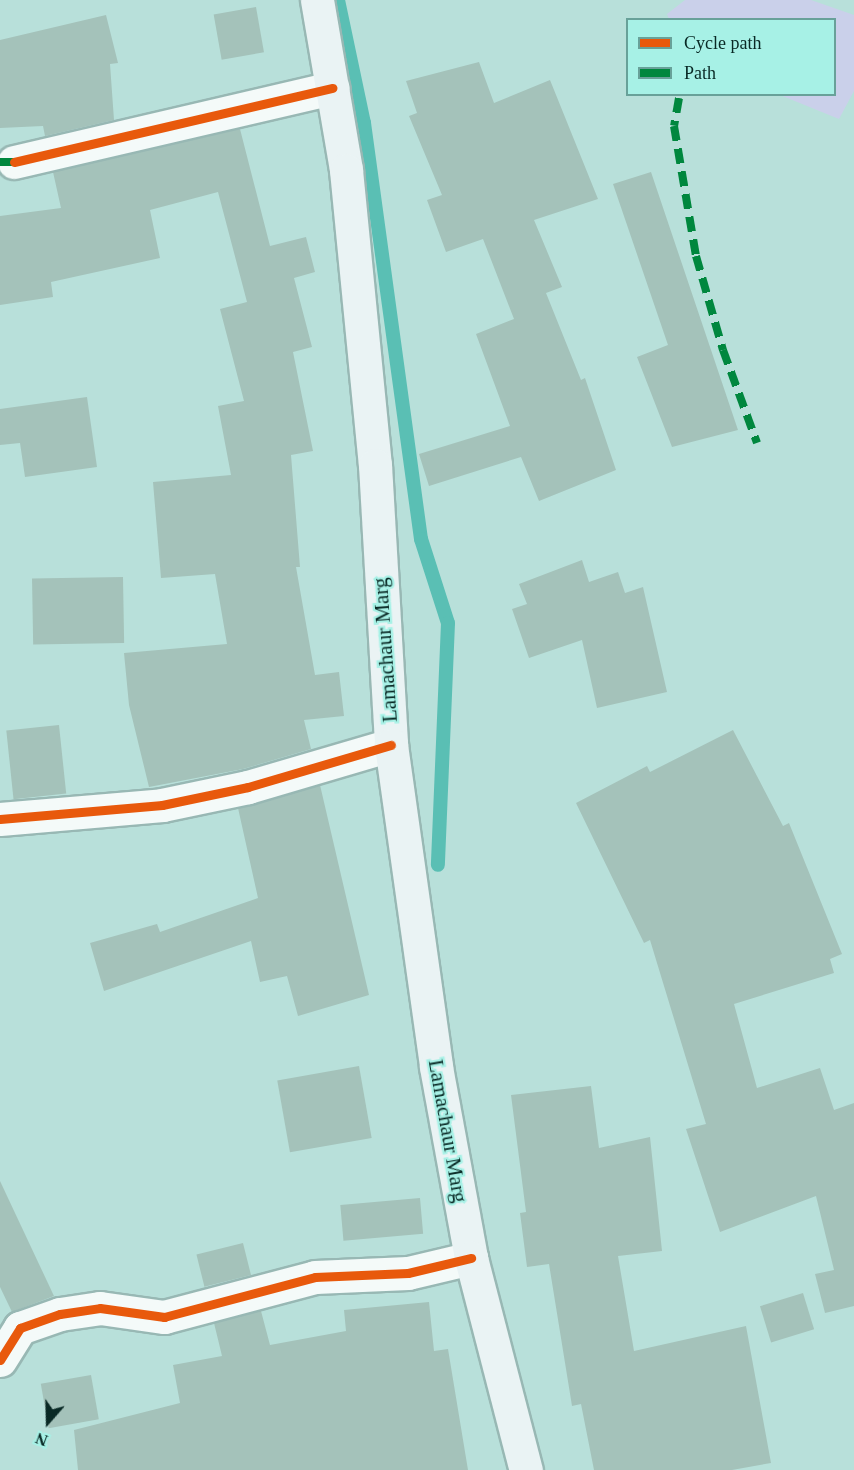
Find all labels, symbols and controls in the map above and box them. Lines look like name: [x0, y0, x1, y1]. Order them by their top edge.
legend: [626, 18, 836, 96]
text: Cycle path: [684, 33, 761, 53]
text: Path: [684, 63, 716, 83]
street label: Lamachaur Marg: [367, 577, 403, 723]
street label: Lamachaur Marg: [423, 1058, 473, 1204]
north arrow: [18, 1392, 78, 1452]
text: N: [33, 1429, 50, 1449]

